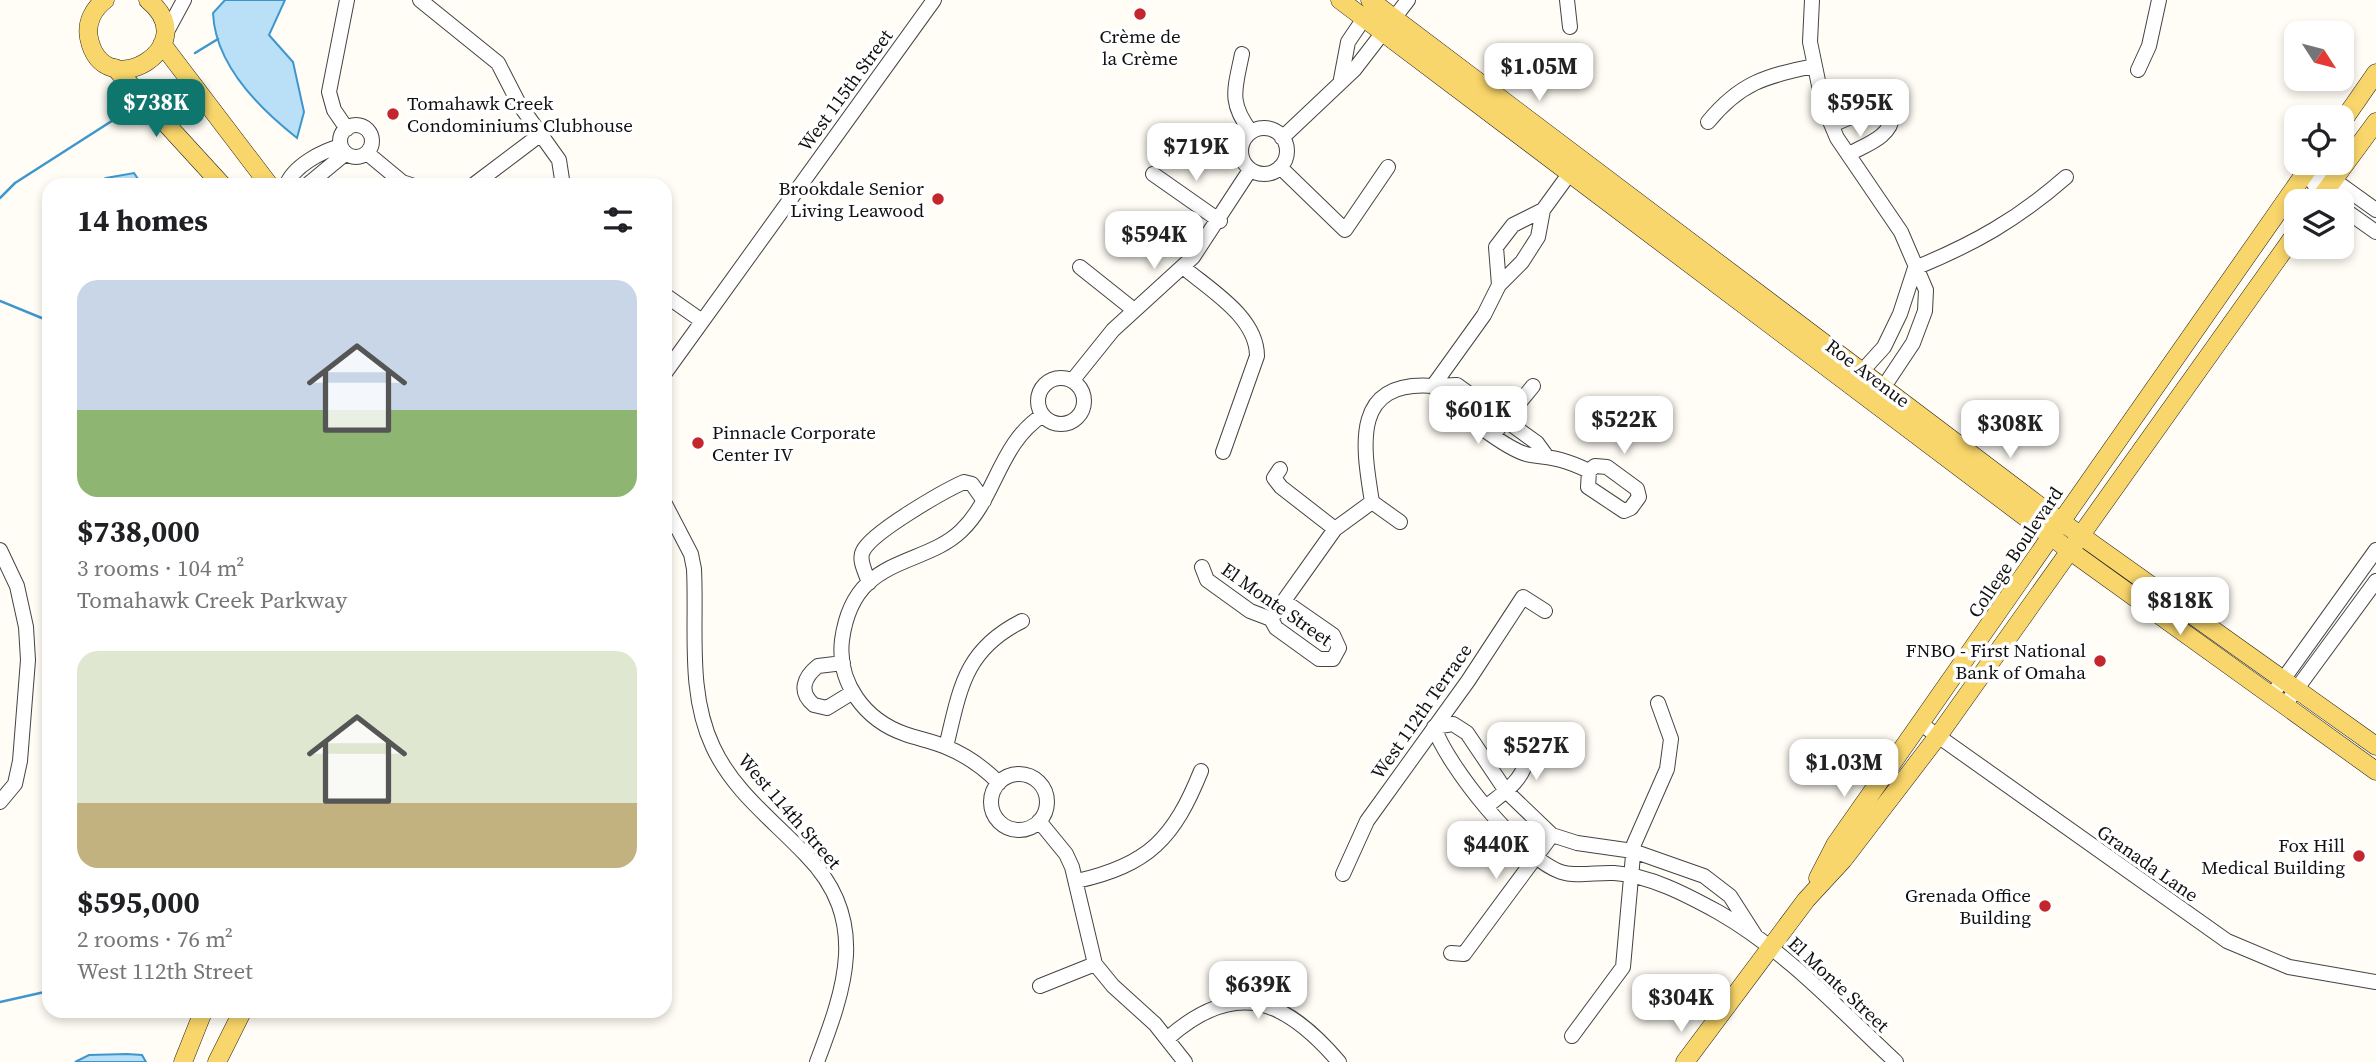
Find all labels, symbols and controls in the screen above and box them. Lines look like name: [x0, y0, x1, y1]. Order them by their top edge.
marker: Crème de la Crème: [1132, 6, 1148, 22]
north arrow: [2284, 21, 2354, 91]
map controls: [2284, 21, 2354, 259]
street label: West 115th Street: [792, 23, 899, 156]
place label: Crème de la Crème: [1099, 23, 1181, 71]
pin: $1.05M: [1482, 43, 1596, 103]
text: $1.05M: [1500, 50, 1578, 82]
pin: $738K: [107, 80, 205, 139]
pin: $595K: [1811, 80, 1909, 139]
text: $738K: [123, 86, 189, 118]
text: $595K: [1827, 86, 1893, 118]
place label: Tomahawk Creek Condominiums Clubhouse: [407, 90, 633, 138]
button: locate: [2284, 105, 2354, 175]
marker: Tomahawk Creek Condominiums Clubhouse: [385, 106, 401, 122]
pin: $719K: [1147, 124, 1245, 183]
text: $719K: [1163, 130, 1229, 162]
place label: Brookdale Senior Living Leawood: [778, 175, 924, 223]
button: layers: [2284, 189, 2354, 259]
marker: Brookdale Senior Living Leawood: [930, 191, 946, 207]
text: 14 homes: [77, 200, 208, 241]
icon: filters: [599, 201, 637, 239]
pin: $594K: [1105, 212, 1203, 271]
text: $594K: [1121, 218, 1187, 250]
icon: home: [294, 325, 420, 451]
street label: Roe Avenue: [1821, 333, 1915, 413]
pin: $601K: [1429, 386, 1527, 446]
text: $601K: [1445, 393, 1511, 425]
pin: $522K: [1575, 396, 1673, 456]
pin: $308K: [1961, 400, 2059, 460]
text: $522K: [1591, 403, 1657, 435]
text: $308K: [1977, 407, 2043, 439]
place label: Pinnacle Corporate Center IV: [712, 419, 876, 467]
marker: Pinnacle Corporate Center IV: [690, 435, 706, 451]
street label: College Boulevard: [1961, 481, 2069, 623]
text: $738,000: [77, 511, 200, 552]
text: 3 rooms · 104 m²: [77, 552, 244, 584]
street label: El Monte Street: [1216, 556, 1338, 652]
pin: $818K: [2131, 578, 2229, 637]
text: Tomahawk Creek Parkway: [77, 584, 347, 616]
text: $818K: [2147, 584, 2213, 616]
place label: FNBO - First National Bank of Omaha: [1906, 637, 2086, 685]
street label: West 112th Terrace: [1364, 638, 1478, 784]
marker: FNBO - First National Bank of Omaha: [2092, 653, 2108, 669]
icon: home: [294, 696, 420, 822]
pin: $527K: [1487, 722, 1585, 782]
text: $527K: [1503, 729, 1569, 761]
pin: $1.03M: [1787, 740, 1901, 799]
text: $1.03M: [1805, 746, 1883, 778]
street label: West 114th Street: [733, 748, 848, 875]
street label: Granada Lane: [2092, 818, 2204, 908]
pin: $440K: [1447, 822, 1545, 881]
text: $440K: [1463, 828, 1529, 860]
place label: Fox Hill Medical Building: [2201, 832, 2345, 880]
marker: Fox Hill Medical Building: [2351, 848, 2367, 864]
text: $595,000: [77, 882, 200, 923]
place label: Grenada Office Building: [1905, 882, 2031, 930]
marker: Grenada Office Building: [2037, 898, 2053, 914]
text: 2 rooms · 76 m²: [77, 923, 233, 955]
street label: El Monte Street: [1783, 930, 1896, 1038]
text: West 112th Street: [77, 955, 253, 987]
pin: $639K: [1209, 962, 1307, 1021]
text: $639K: [1225, 968, 1291, 1000]
pin: $304K: [1632, 974, 1730, 1034]
text: $304K: [1648, 981, 1714, 1013]

